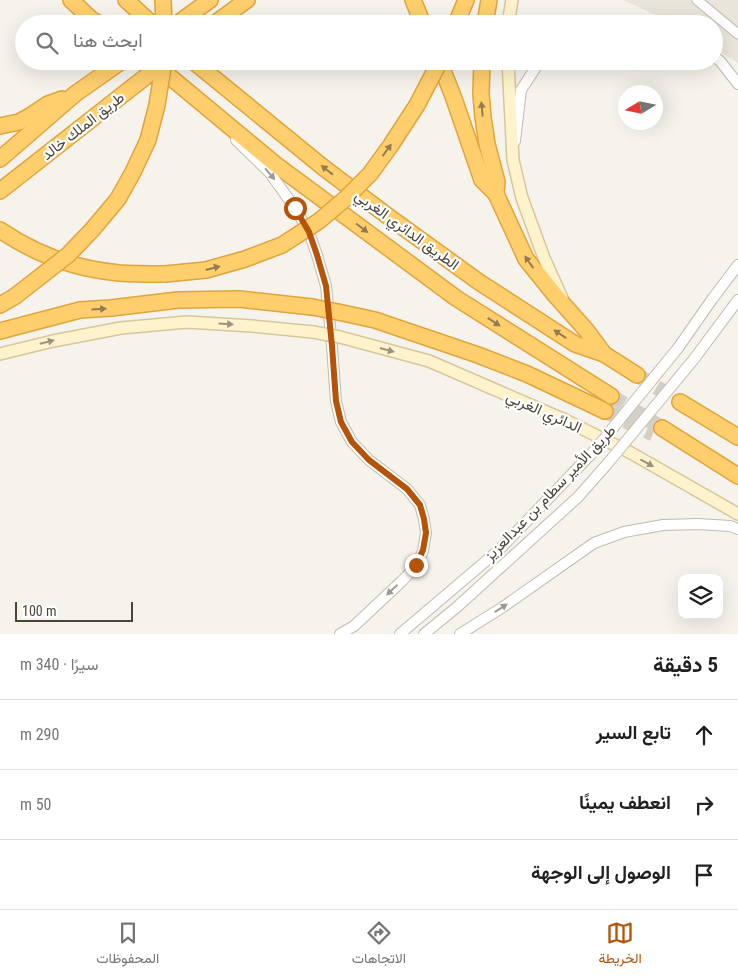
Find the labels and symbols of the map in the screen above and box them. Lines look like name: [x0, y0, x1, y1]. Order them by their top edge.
north arrow: [618, 85, 663, 130]
street label: طريق الملك خالد: [38, 88, 129, 165]
one-way arrow: [478, 101, 486, 117]
one-way arrow: [382, 143, 392, 157]
one-way arrow: [321, 165, 334, 176]
one-way arrow: [264, 167, 275, 180]
street label: الطريق الدائري الغربي: [349, 186, 463, 277]
route start: [284, 197, 307, 220]
one-way arrow: [355, 223, 369, 233]
one-way arrow: [524, 255, 534, 269]
one-way arrow: [206, 263, 221, 271]
one-way arrow: [91, 305, 107, 313]
one-way arrow: [487, 317, 501, 327]
one-way arrow: [218, 321, 234, 329]
one-way arrow: [553, 329, 567, 339]
one-way arrow: [40, 338, 55, 346]
one-way arrow: [379, 346, 394, 354]
street label: الدائري الغربي: [502, 387, 585, 440]
street label: طريق الأمير سطام بن عبدالعزيز: [480, 421, 620, 566]
one-way arrow: [641, 458, 654, 467]
route end: [405, 554, 428, 577]
one-way arrow: [387, 584, 399, 596]
scale bar: [15, 599, 132, 622]
one-way arrow: [495, 603, 508, 613]

